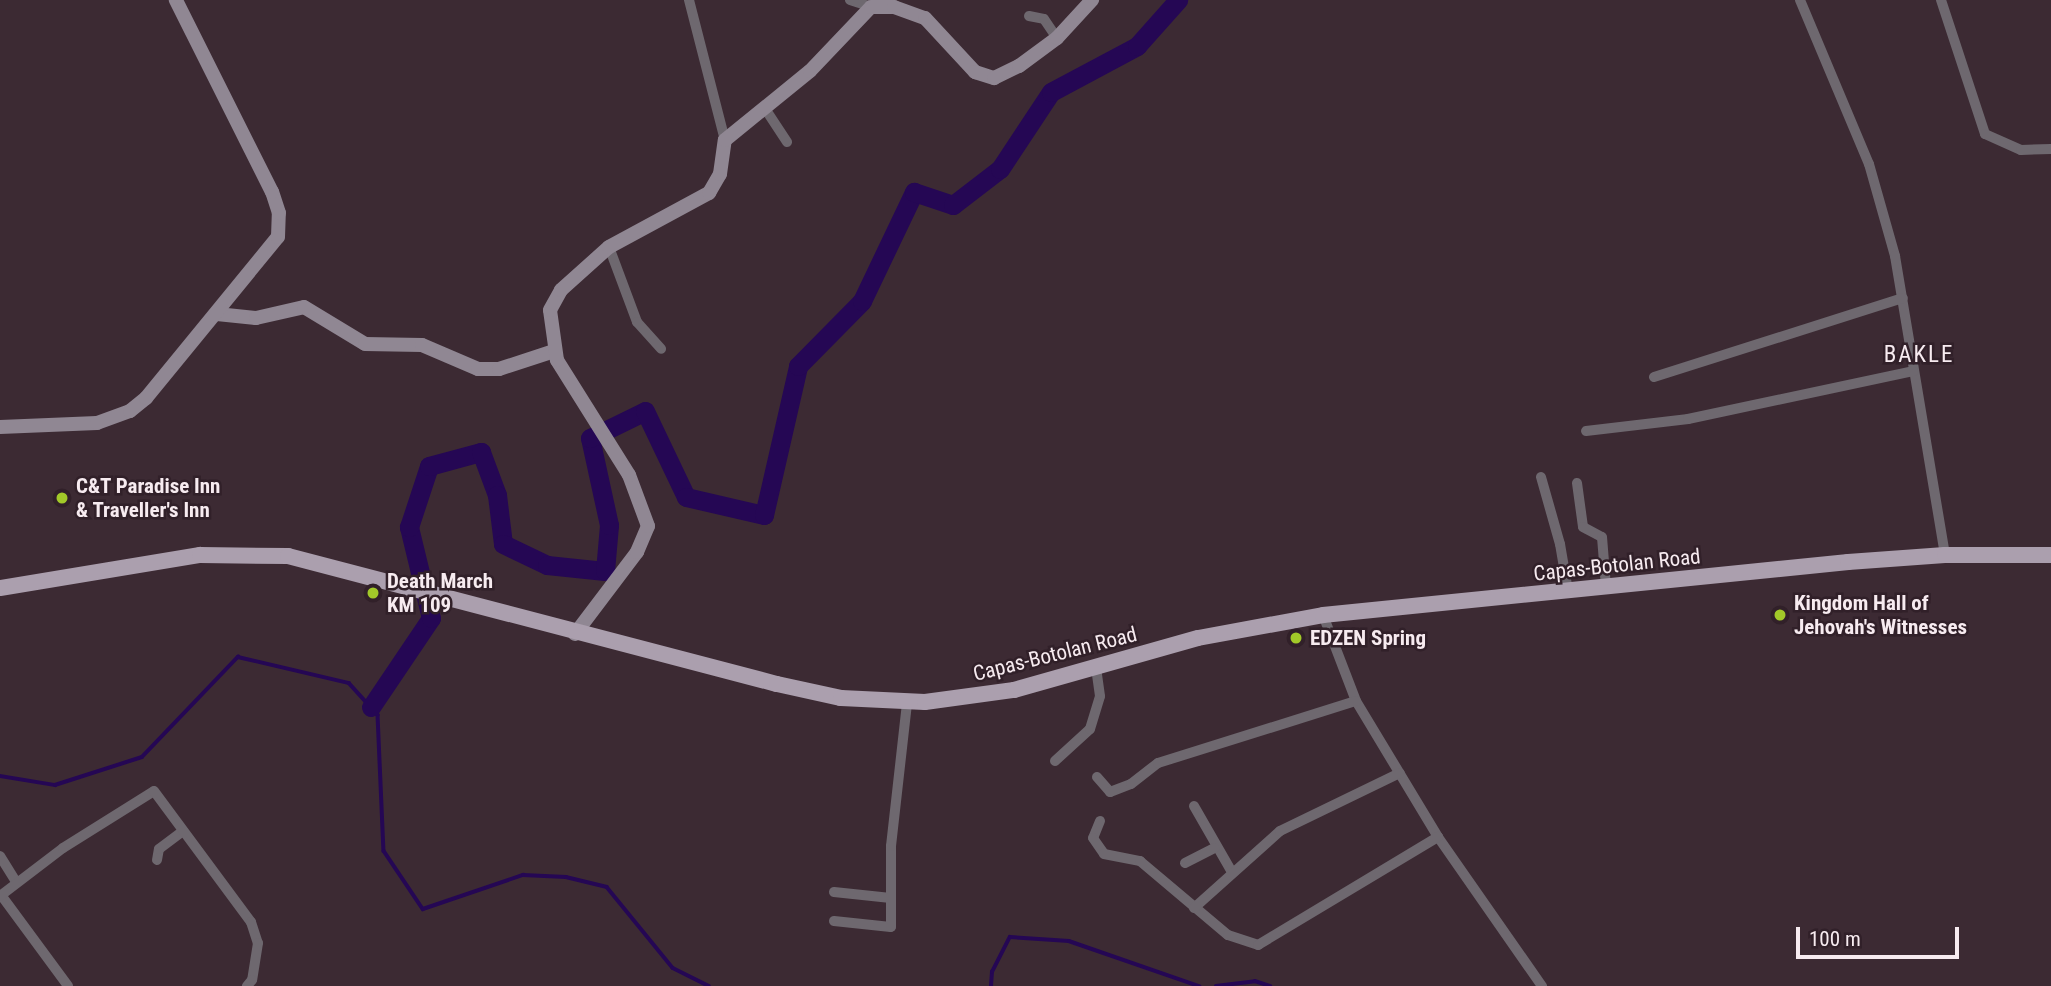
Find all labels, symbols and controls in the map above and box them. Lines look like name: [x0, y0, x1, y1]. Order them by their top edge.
district label: BAKLE: [1884, 341, 1954, 369]
place label: C&T Paradise Inn & Traveller's Inn: [76, 473, 221, 523]
marker: C&T Paradise Inn & Traveller's Inn: [54, 490, 70, 506]
street label: Capas-Botolan Road: [1532, 544, 1702, 586]
place label: Death March KM 109: [387, 568, 493, 618]
marker: Death March KM 109: [365, 585, 381, 601]
place label: Kingdom Hall of Jehovah's Witnesses: [1794, 590, 1967, 640]
marker: Kingdom Hall of Jehovah's Witnesses: [1772, 607, 1788, 623]
street label: Capas-Botolan Road: [971, 621, 1139, 687]
place label: EDZEN Spring: [1310, 625, 1426, 651]
marker: EDZEN Spring: [1288, 630, 1304, 646]
scale bar: [1799, 912, 1962, 956]
text: 100 m: [1809, 927, 1861, 951]

